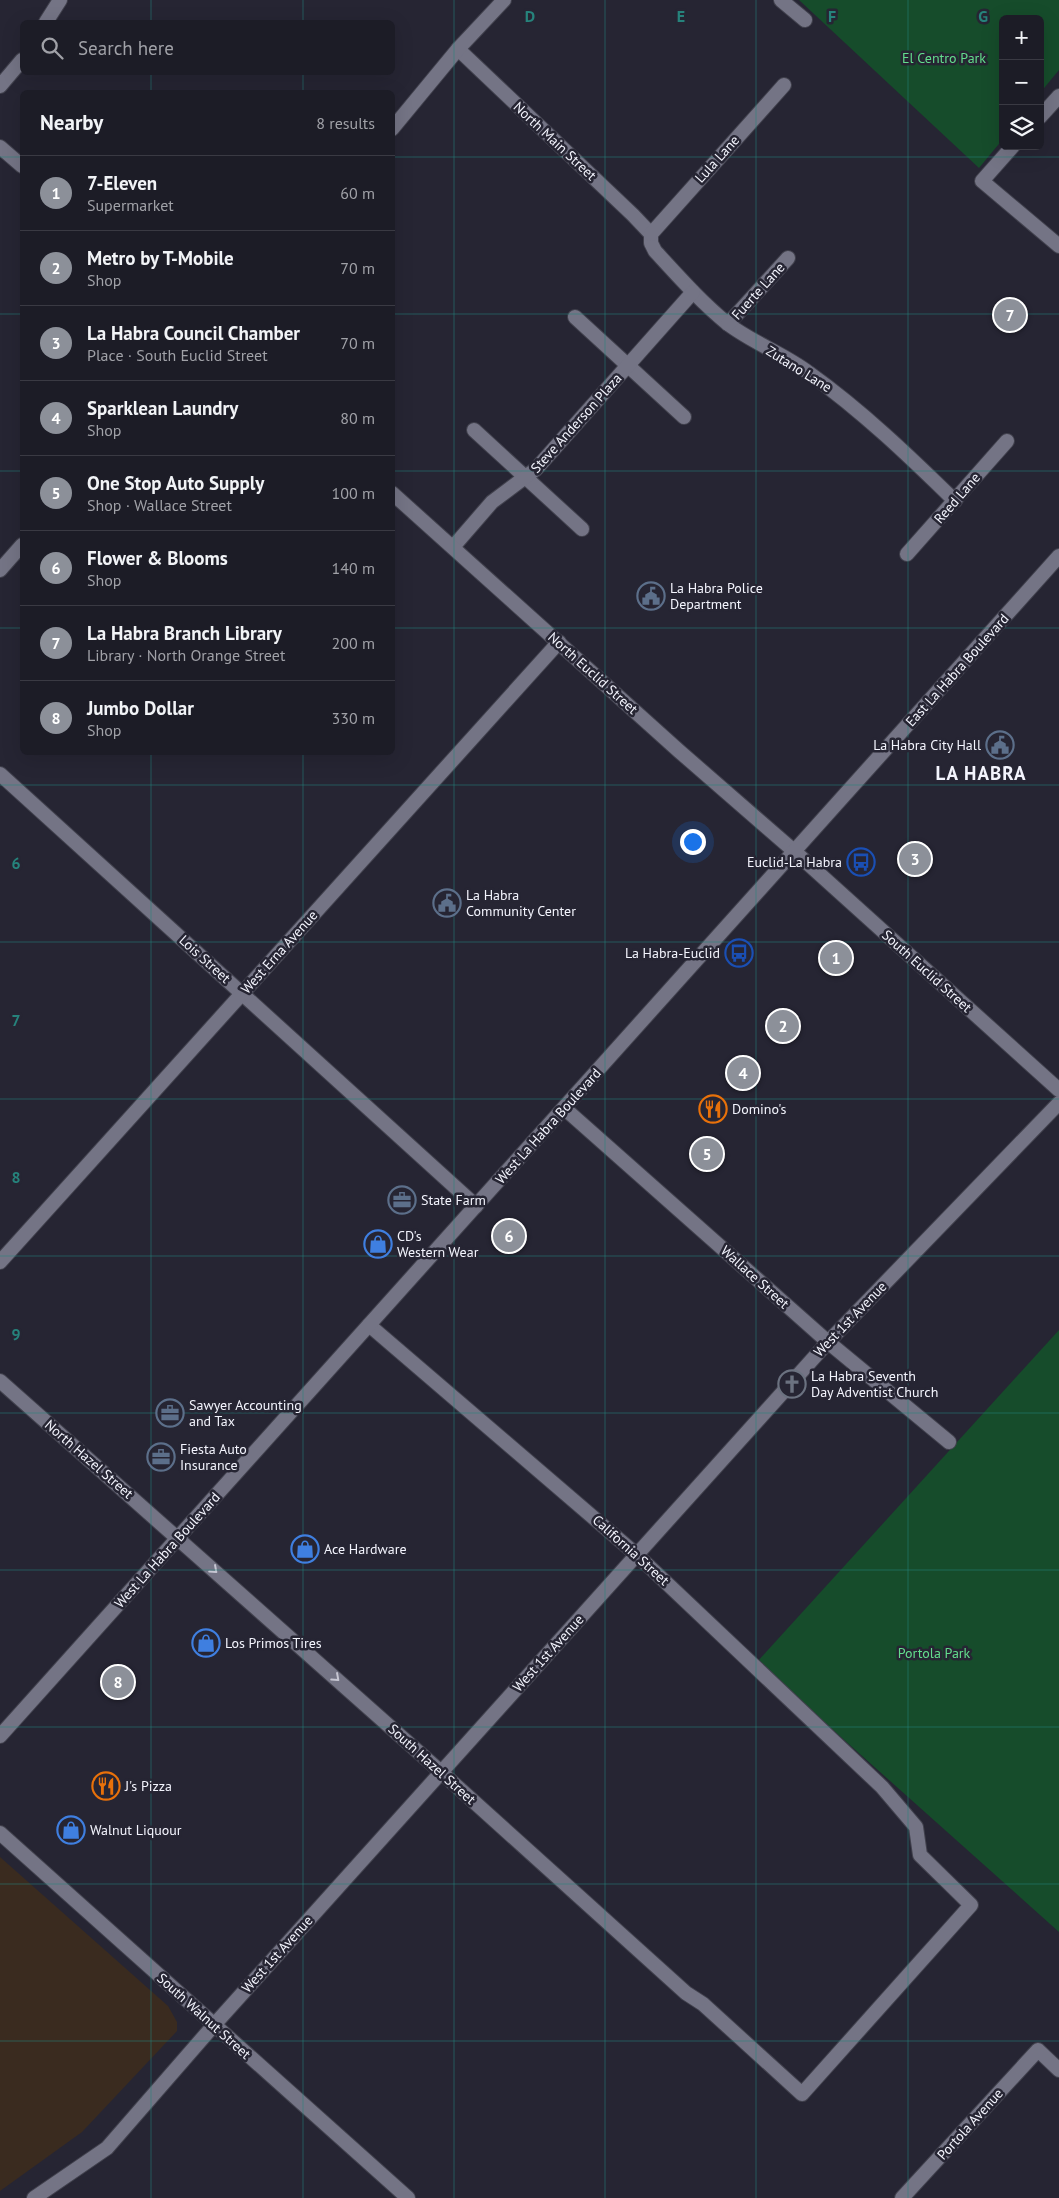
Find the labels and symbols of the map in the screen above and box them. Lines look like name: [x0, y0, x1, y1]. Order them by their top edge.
text: D: [525, 6, 535, 26]
text: E: [677, 6, 685, 26]
text: F: [828, 6, 836, 26]
text: G: [978, 6, 988, 26]
park label: El Centro Park: [902, 49, 986, 67]
street label: North Main Street: [510, 98, 601, 184]
street label: Lula Lane: [691, 131, 743, 187]
street label: Fuerte Lane: [727, 259, 789, 323]
pin: 7: [994, 296, 1026, 334]
street label: Zutano Lane: [763, 342, 835, 396]
street label: Steve Anderson Plaza: [527, 369, 626, 477]
street label: Reed Lane: [930, 469, 984, 527]
place label: La Habra Police Department: [670, 579, 763, 613]
public building icon: La Habra Police Department: [636, 581, 666, 611]
street label: East La Habra Boulevard: [901, 610, 1013, 730]
street label: North Euclid Street: [544, 628, 642, 718]
public building icon: La Habra City Hall: [985, 730, 1015, 760]
place label: La Habra City Hall: [873, 736, 981, 754]
district label: LA HABRA: [936, 761, 1026, 785]
your location: [680, 829, 706, 855]
pin: 3: [899, 840, 931, 878]
bus stop icon: Euclid-La Habra: [846, 847, 876, 877]
text: 6: [11, 853, 21, 873]
place label: Euclid-La Habra: [747, 853, 842, 871]
place label: La Habra Community Center: [466, 886, 576, 920]
public building icon: La Habra Community Center: [432, 888, 462, 918]
street label: West Erna Avenue: [237, 906, 321, 998]
street label: South Euclid Street: [878, 926, 976, 1016]
street label: Lois Street: [176, 931, 235, 987]
bus stop icon: La Habra-Euclid: [724, 938, 754, 968]
pin: 1: [820, 939, 852, 977]
place label: La Habra-Euclid: [625, 944, 720, 962]
pin: 2: [767, 1007, 799, 1045]
text: 7: [11, 1010, 21, 1030]
pin: 4: [727, 1054, 759, 1092]
street label: West La Habra Boulevard: [491, 1064, 605, 1188]
restaurant icon: Domino's: [698, 1094, 728, 1124]
place label: Domino's: [732, 1100, 786, 1118]
pin: 5: [691, 1135, 723, 1173]
text: 8: [11, 1167, 21, 1187]
office icon: State Farm: [387, 1185, 417, 1215]
place label: State Farm: [421, 1191, 486, 1209]
pin: 6: [493, 1217, 525, 1255]
place label: CD's Western Wear: [397, 1227, 479, 1261]
shop icon: CD's Western Wear: [363, 1229, 393, 1259]
street label: Wallace Street: [717, 1242, 793, 1313]
street label: West 1st Avenue: [810, 1278, 890, 1360]
text: 9: [11, 1324, 21, 1344]
place label: La Habra Seventh Day Adventist Church: [811, 1367, 938, 1401]
church icon: La Habra Seventh Day Adventist Church: [777, 1369, 807, 1399]
place label: Sawyer Accounting and Tax: [189, 1396, 302, 1430]
office icon: Sawyer Accounting and Tax: [155, 1398, 185, 1428]
street label: North Hazel Street: [41, 1416, 137, 1502]
place label: Fiesta Auto Insurance: [180, 1440, 247, 1474]
office icon: Fiesta Auto Insurance: [146, 1442, 176, 1472]
street label: West La Habra Boulevard: [110, 1488, 224, 1612]
street label: California Street: [589, 1511, 673, 1589]
shop icon: Ace Hardware: [290, 1534, 320, 1564]
place label: Ace Hardware: [324, 1540, 407, 1558]
one-way arrow: [209, 1564, 218, 1573]
street label: West 1st Avenue: [509, 1611, 587, 1695]
shop icon: Los Primos Tires: [191, 1628, 221, 1658]
place label: Los Primos Tires: [225, 1634, 322, 1652]
park label: Portola Park: [898, 1644, 971, 1662]
pin: 8: [102, 1663, 134, 1701]
one-way arrow: [330, 1672, 339, 1681]
street label: South Hazel Street: [384, 1720, 480, 1808]
restaurant icon: J's Pizza: [91, 1771, 121, 1801]
place label: J's Pizza: [124, 1777, 172, 1795]
shop icon: Walnut Liquour: [56, 1815, 86, 1845]
place label: Walnut Liquour: [90, 1821, 182, 1839]
street label: West 1st Avenue: [238, 1912, 316, 1996]
street label: South Walnut Street: [153, 1969, 255, 2063]
street label: Portola Avenue: [933, 2084, 1007, 2164]

